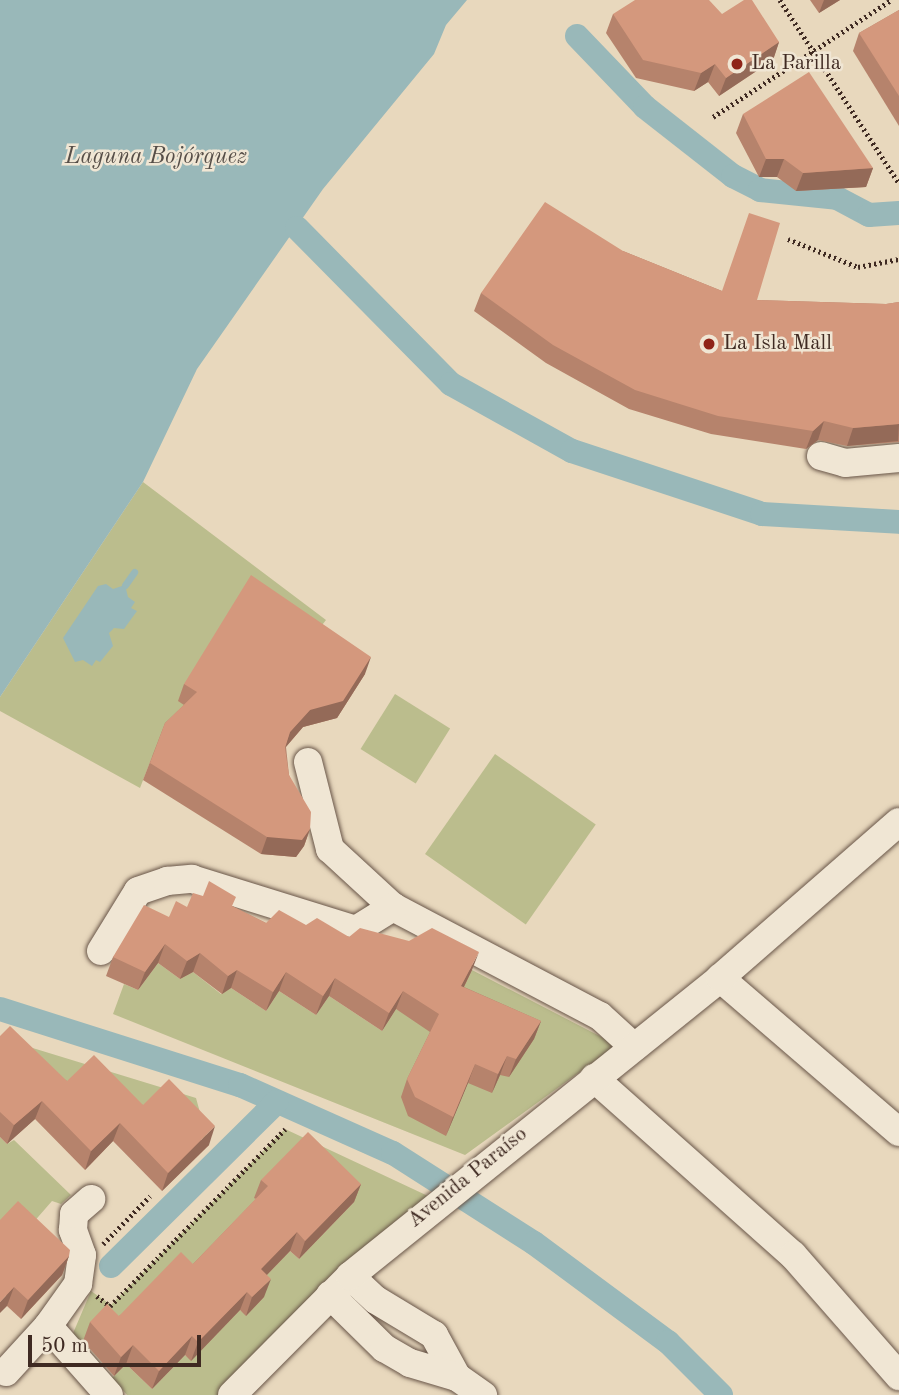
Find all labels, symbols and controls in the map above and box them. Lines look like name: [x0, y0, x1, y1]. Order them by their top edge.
place label: La Parilla: [751, 51, 841, 77]
marker: La Parilla: [729, 56, 745, 72]
water label: Laguna Bojórquez: [65, 143, 247, 171]
place label: La Isla Mall: [723, 331, 832, 357]
marker: La Isla Mall: [701, 336, 717, 352]
street label: Avenida Paraíso: [403, 1122, 533, 1234]
scale bar: [32, 1322, 205, 1366]
text: 50 m: [41, 1336, 88, 1357]

